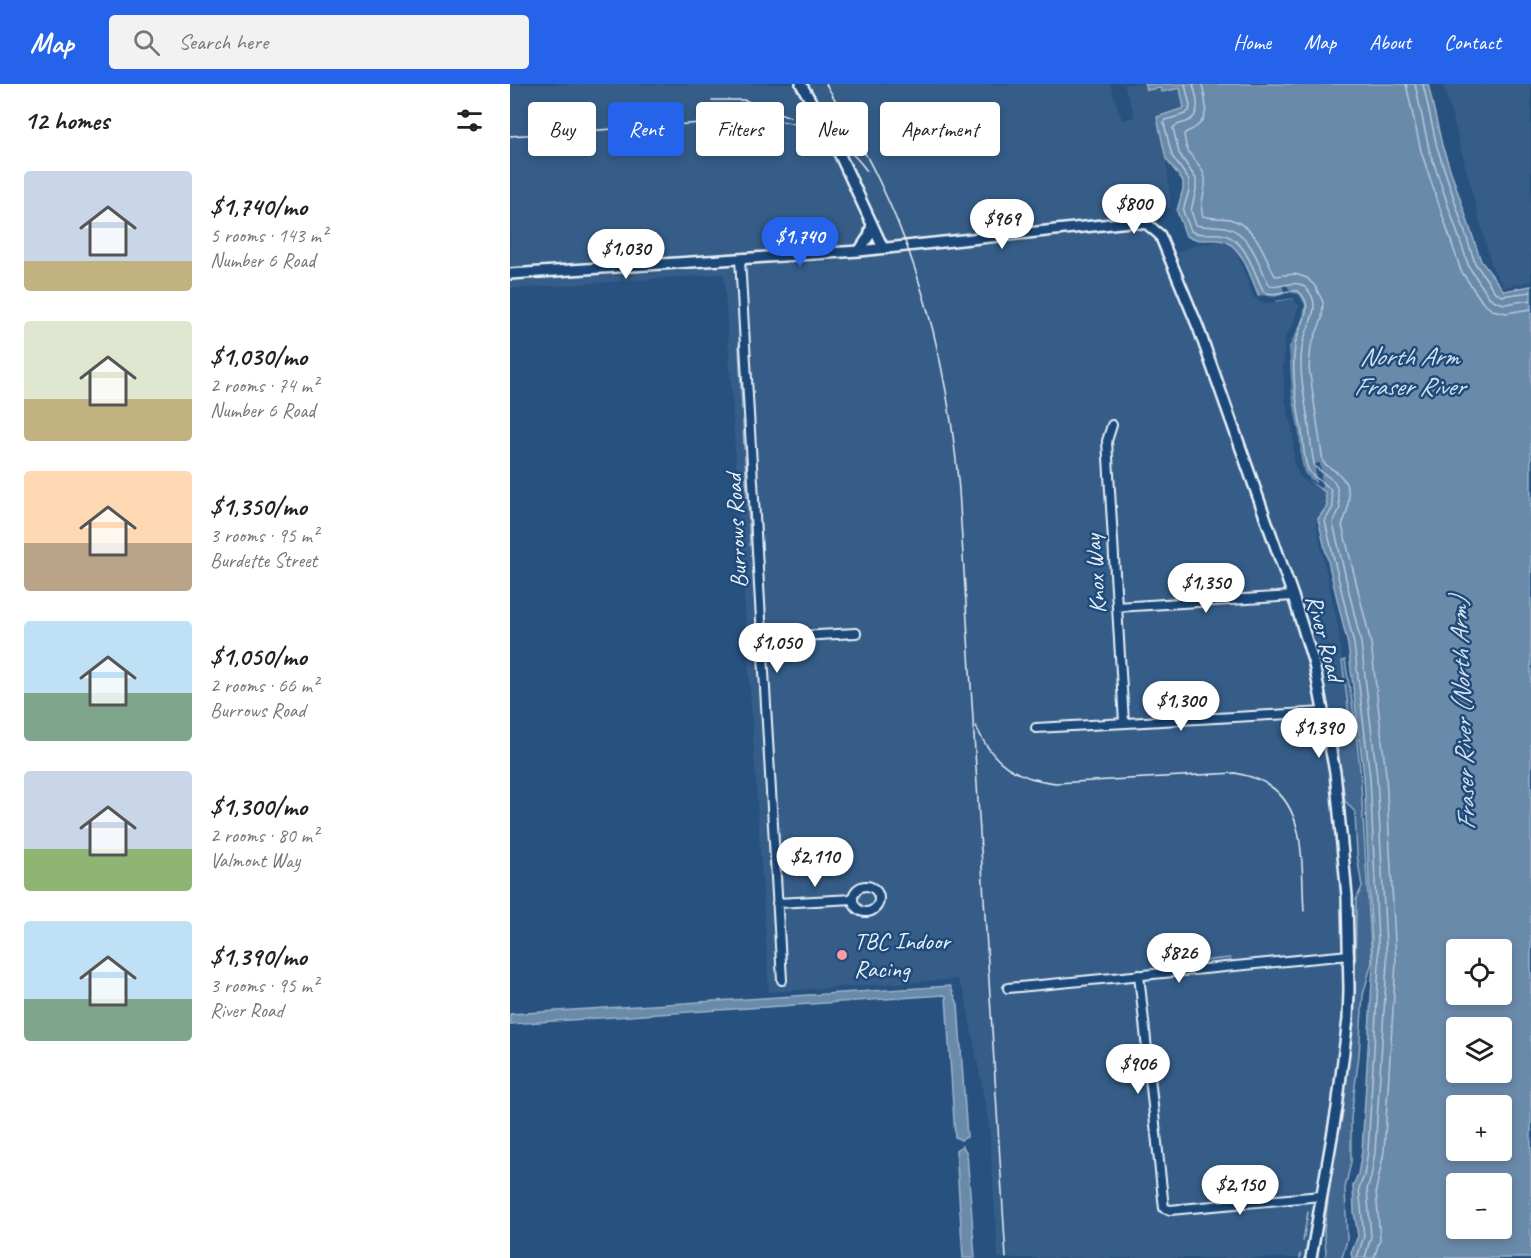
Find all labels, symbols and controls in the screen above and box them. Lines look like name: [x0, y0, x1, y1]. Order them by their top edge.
search box: [109, 15, 529, 69]
text: Map: [30, 25, 73, 60]
icon: search: [130, 26, 163, 59]
text: Search here: [178, 28, 268, 56]
text: Home: [1233, 29, 1271, 55]
text: Map: [1304, 29, 1336, 55]
text: About: [1369, 29, 1411, 55]
text: Contact: [1444, 29, 1501, 55]
chip: Buy: [528, 102, 596, 156]
chip: Rent: [608, 102, 684, 156]
chip: Filters: [696, 102, 784, 156]
chip: New: [796, 102, 868, 156]
chip: Apartment: [880, 102, 1000, 156]
text: 12 homes: [24, 104, 109, 137]
icon: filters: [453, 104, 486, 137]
pin: $800: [1098, 184, 1170, 235]
text: $1,740/mo: [210, 190, 307, 223]
text: $800: [1116, 191, 1152, 216]
icon: home: [72, 195, 144, 267]
pin: $969: [966, 199, 1038, 250]
text: $969: [984, 206, 1020, 231]
pin: $1,740: [751, 217, 849, 268]
text: 5 rooms · 143 m²: [210, 223, 327, 248]
text: $1,740: [776, 224, 824, 249]
pin: $1,030: [577, 229, 675, 280]
text: $1,030: [602, 236, 650, 261]
text: Number 6 Road: [210, 248, 315, 273]
text: $1,030/mo: [210, 340, 307, 373]
water label: North Arm Fraser River: [1354, 340, 1468, 403]
icon: home: [72, 345, 144, 417]
text: 2 rooms · 74 m²: [210, 373, 318, 398]
text: Number 6 Road: [210, 398, 315, 423]
street label: Burrows Road: [718, 469, 754, 589]
text: $1,350/mo: [210, 490, 307, 523]
icon: home: [72, 495, 144, 567]
text: 3 rooms · 95 m²: [210, 523, 318, 548]
street label: Knox Way: [1077, 532, 1113, 615]
text: Burdette Street: [210, 548, 317, 573]
pin: $1,350: [1157, 563, 1255, 614]
text: $1,350: [1182, 570, 1230, 595]
street label: River Road: [1299, 592, 1352, 688]
water label: Fraser River (North Arm): [1442, 592, 1483, 831]
pin: $1,050: [728, 623, 826, 674]
text: $1,050: [753, 630, 801, 655]
text: $1,050/mo: [210, 640, 307, 673]
icon: home: [72, 645, 144, 717]
text: 2 rooms · 66 m²: [210, 673, 318, 698]
pin: $1,300: [1132, 681, 1230, 732]
text: $1,300: [1157, 688, 1205, 713]
text: Burrows Road: [210, 698, 305, 723]
pin: $1,390: [1270, 708, 1368, 759]
text: $1,390: [1295, 715, 1343, 740]
text: $1,300/mo: [210, 790, 307, 823]
icon: home: [72, 795, 144, 867]
text: 2 rooms · 80 m²: [210, 823, 318, 848]
pin: $2,110: [766, 837, 864, 888]
text: $2,110: [791, 844, 839, 869]
text: Valmont Way: [210, 848, 300, 873]
place label: TBC Indoor Racing: [854, 926, 952, 984]
pin: $826: [1143, 933, 1215, 984]
map controls: [1446, 939, 1512, 1239]
button: locate: [1446, 939, 1512, 1005]
text: $1,390/mo: [210, 940, 307, 973]
text: $826: [1161, 940, 1197, 965]
icon: home: [72, 945, 144, 1017]
marker: TBC Indoor Racing: [835, 948, 849, 962]
text: 3 rooms · 95 m²: [210, 973, 318, 998]
text: River Road: [210, 998, 283, 1023]
button: layers: [1446, 1017, 1512, 1083]
pin: $906: [1102, 1044, 1174, 1095]
text: $906: [1120, 1051, 1156, 1076]
button: +: [1446, 1095, 1512, 1161]
pin: $2,150: [1191, 1165, 1289, 1216]
text: $2,150: [1216, 1172, 1264, 1197]
button: −: [1446, 1173, 1512, 1239]

